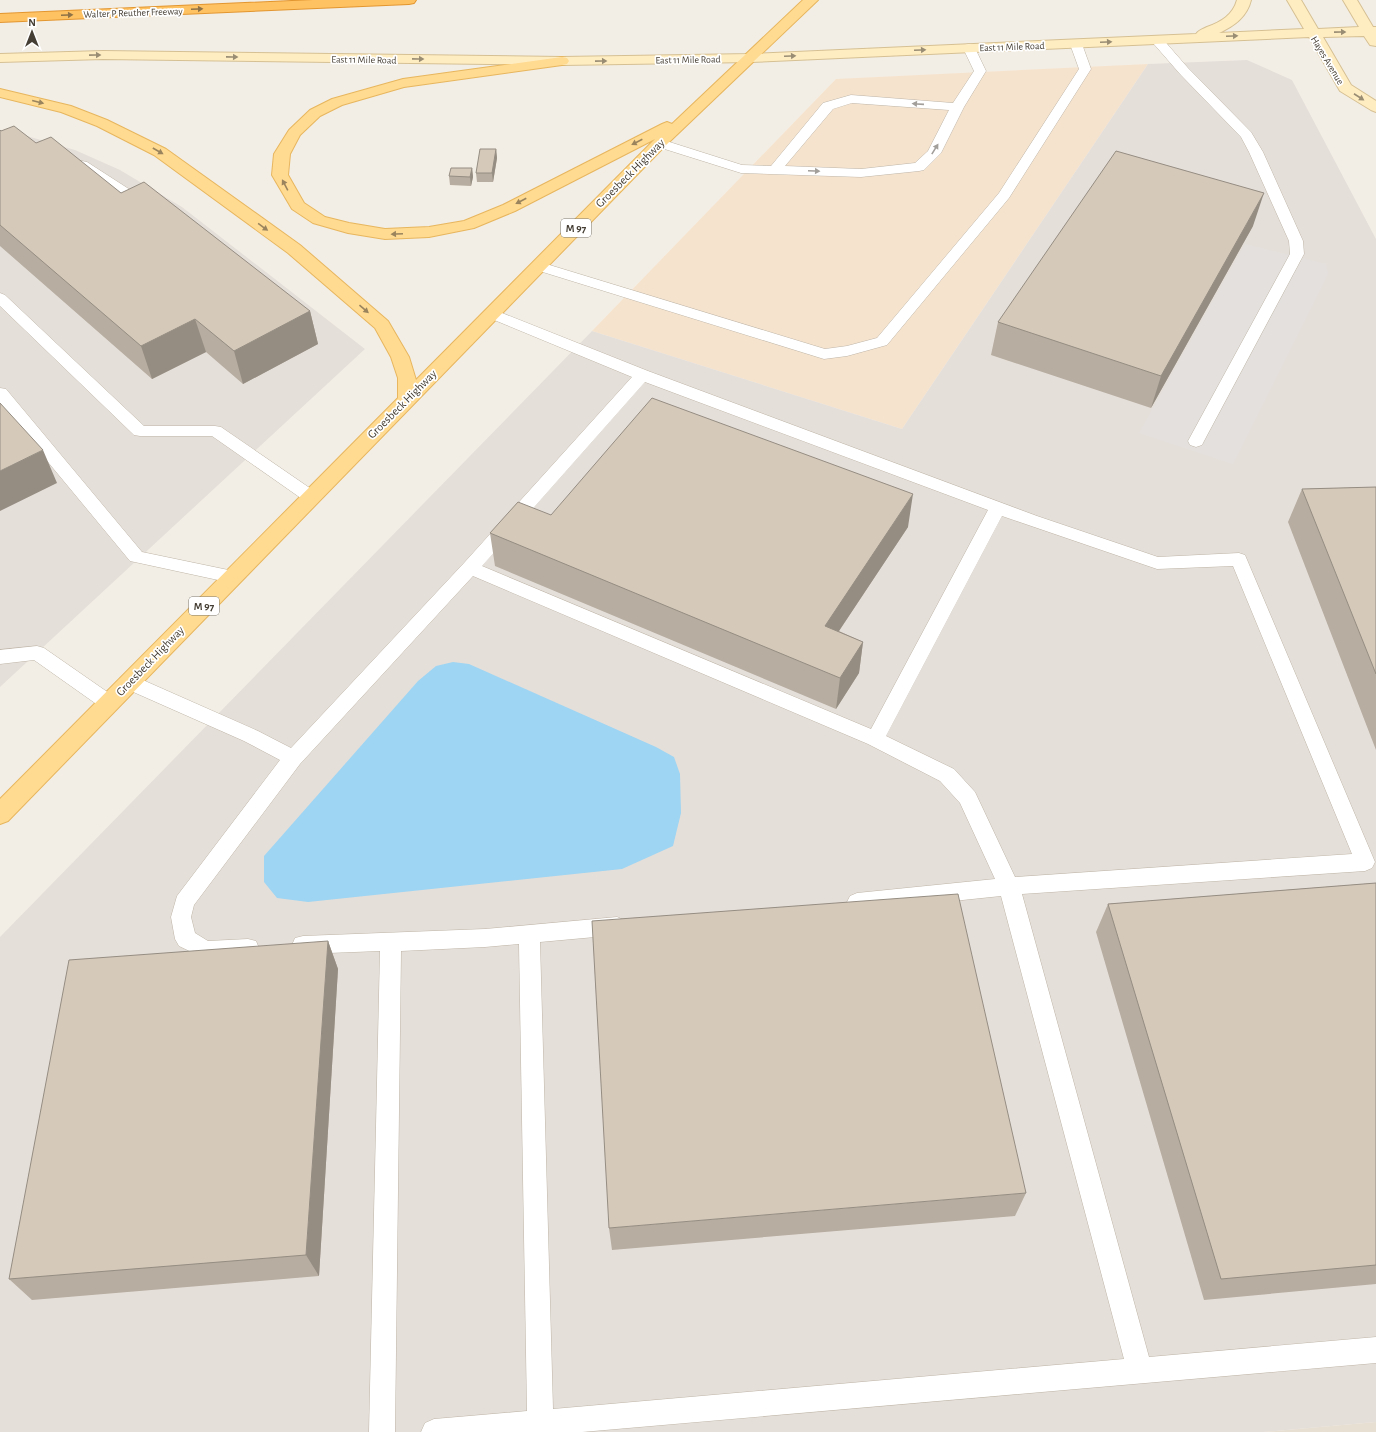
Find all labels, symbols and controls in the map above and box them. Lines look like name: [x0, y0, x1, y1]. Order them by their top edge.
street label: Walter P Reuther Freeway: [83, 6, 184, 20]
one-way arrow: [191, 6, 204, 12]
one-way arrow: [61, 11, 73, 18]
north arrow: [12, 12, 52, 52]
text: N: [28, 17, 36, 28]
one-way arrow: [1334, 29, 1347, 35]
one-way arrow: [1226, 33, 1238, 40]
street label: Hayes Avenue: [1309, 35, 1346, 87]
one-way arrow: [1100, 39, 1112, 46]
street label: East 11 Mile Road: [979, 41, 1045, 53]
one-way arrow: [914, 47, 926, 54]
one-way arrow: [89, 52, 102, 58]
one-way arrow: [784, 53, 796, 60]
one-way arrow: [226, 54, 239, 60]
street label: East 11 Mile Road: [331, 54, 397, 66]
street label: East 11 Mile Road: [655, 54, 721, 66]
one-way arrow: [412, 56, 424, 63]
one-way arrow: [595, 58, 608, 64]
one-way arrow: [1353, 93, 1365, 100]
one-way arrow: [32, 99, 44, 105]
one-way arrow: [912, 101, 924, 107]
street label: Groesbeck Highway: [593, 136, 667, 210]
one-way arrow: [631, 139, 643, 145]
one-way arrow: [931, 144, 939, 154]
one-way arrow: [152, 148, 164, 155]
one-way arrow: [808, 168, 821, 174]
one-way arrow: [282, 179, 288, 190]
one-way arrow: [516, 198, 527, 205]
road number: M 97: [561, 219, 591, 237]
one-way arrow: [258, 223, 269, 231]
one-way arrow: [391, 230, 403, 237]
one-way arrow: [358, 305, 369, 314]
street label: Groesbeck Highway: [365, 367, 439, 441]
road number: M 97: [189, 597, 219, 615]
street label: Groesbeck Highway: [114, 624, 187, 699]

